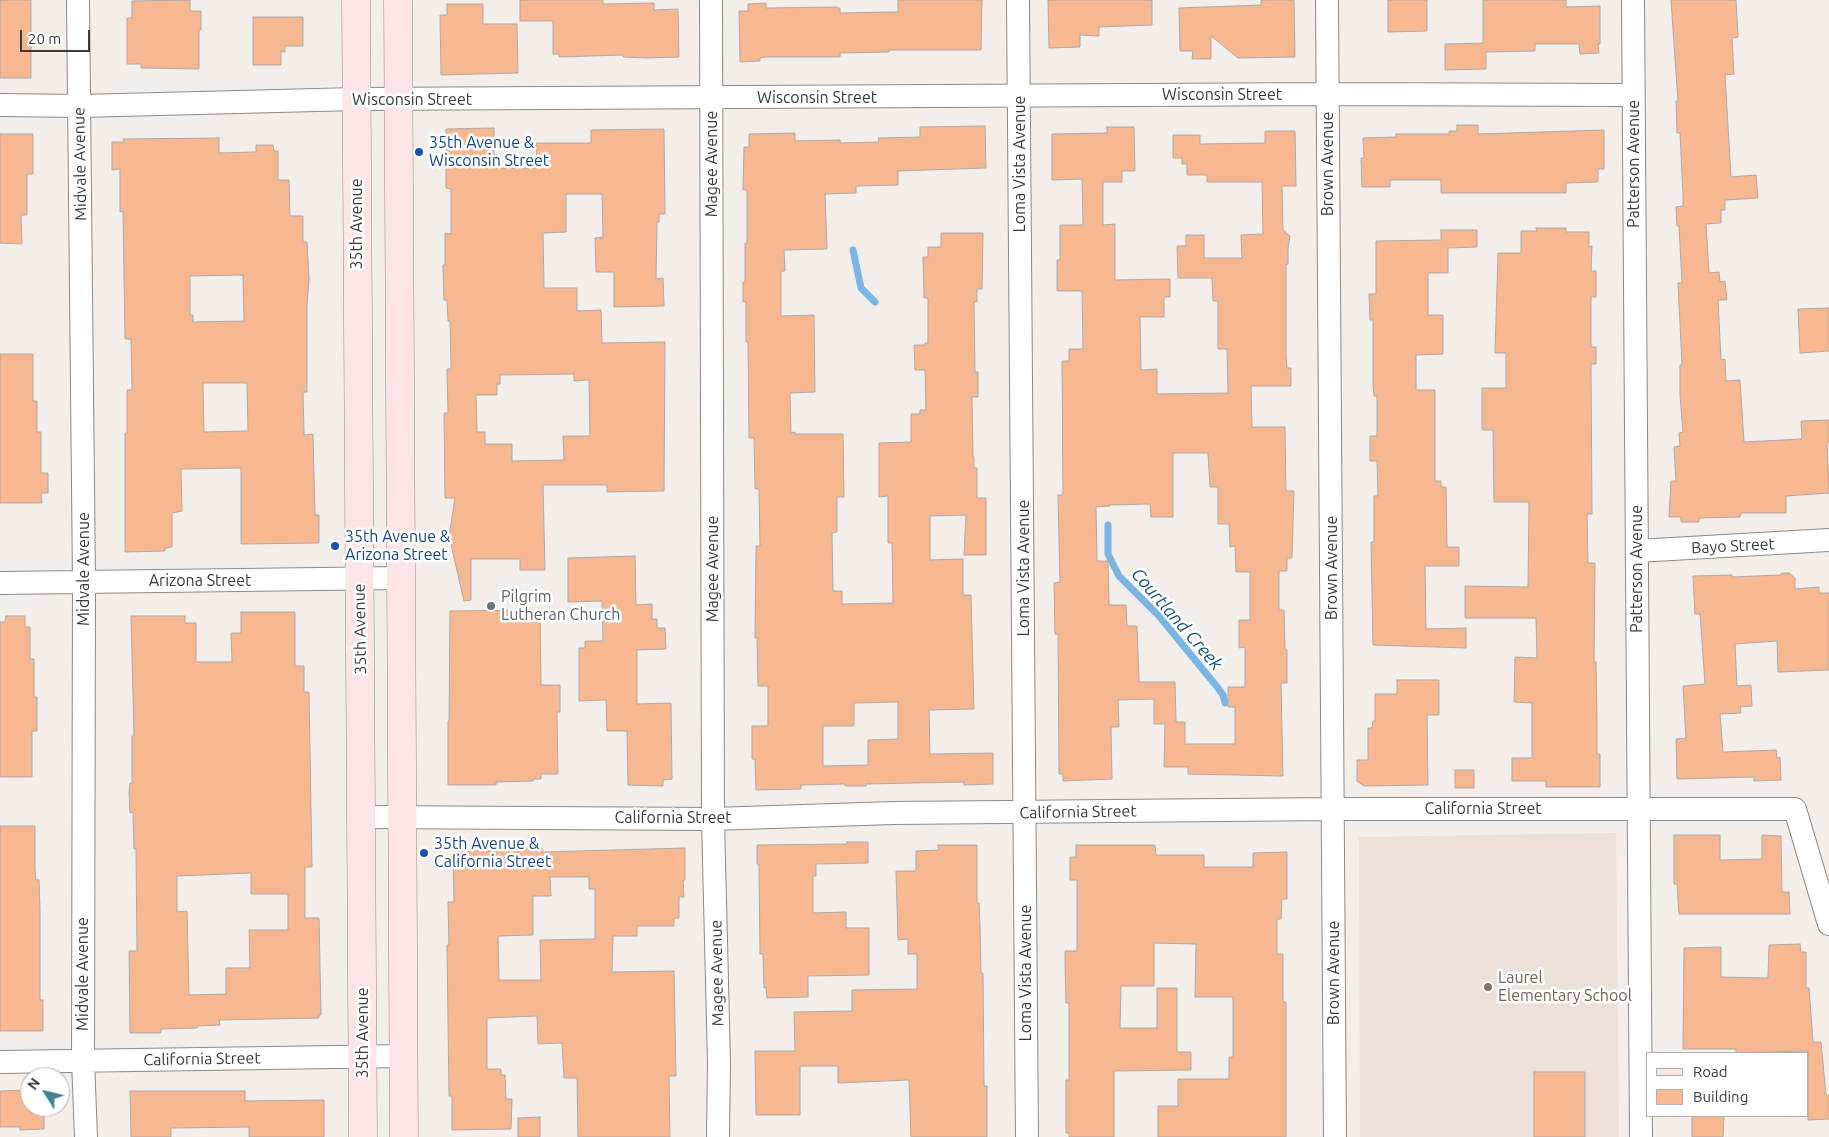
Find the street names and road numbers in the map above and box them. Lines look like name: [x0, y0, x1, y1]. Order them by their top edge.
street label: Wisconsin Street: [1162, 85, 1282, 105]
street label: Wisconsin Street: [757, 88, 877, 108]
street label: Wisconsin Street: [352, 90, 472, 110]
street label: Loma Vista Avenue: [1010, 96, 1030, 232]
street label: Patterson Avenue: [1624, 100, 1644, 228]
street label: Midvale Avenue: [69, 107, 91, 221]
street label: Magee Avenue: [702, 111, 722, 217]
street label: Brown Avenue: [1318, 112, 1338, 216]
street label: 35th Avenue: [347, 178, 367, 270]
street label: Loma Vista Avenue: [1014, 500, 1034, 636]
street label: Patterson Avenue: [1627, 505, 1647, 633]
street label: Midvale Avenue: [74, 512, 94, 626]
street label: Magee Avenue: [703, 516, 723, 622]
street label: Brown Avenue: [1322, 516, 1342, 620]
street label: Bayo Street: [1691, 534, 1775, 558]
street label: Arizona Street: [149, 571, 251, 591]
street label: 35th Avenue: [350, 583, 370, 675]
street label: California Street: [1424, 799, 1542, 819]
street label: California Street: [1019, 801, 1137, 823]
street label: California Street: [614, 808, 732, 828]
street label: Loma Vista Avenue: [1016, 905, 1036, 1041]
street label: Midvale Avenue: [73, 917, 93, 1031]
street label: Magee Avenue: [706, 920, 728, 1026]
street label: Brown Avenue: [1324, 921, 1344, 1025]
street label: 35th Avenue: [353, 987, 373, 1079]
street label: California Street: [143, 1048, 261, 1070]

